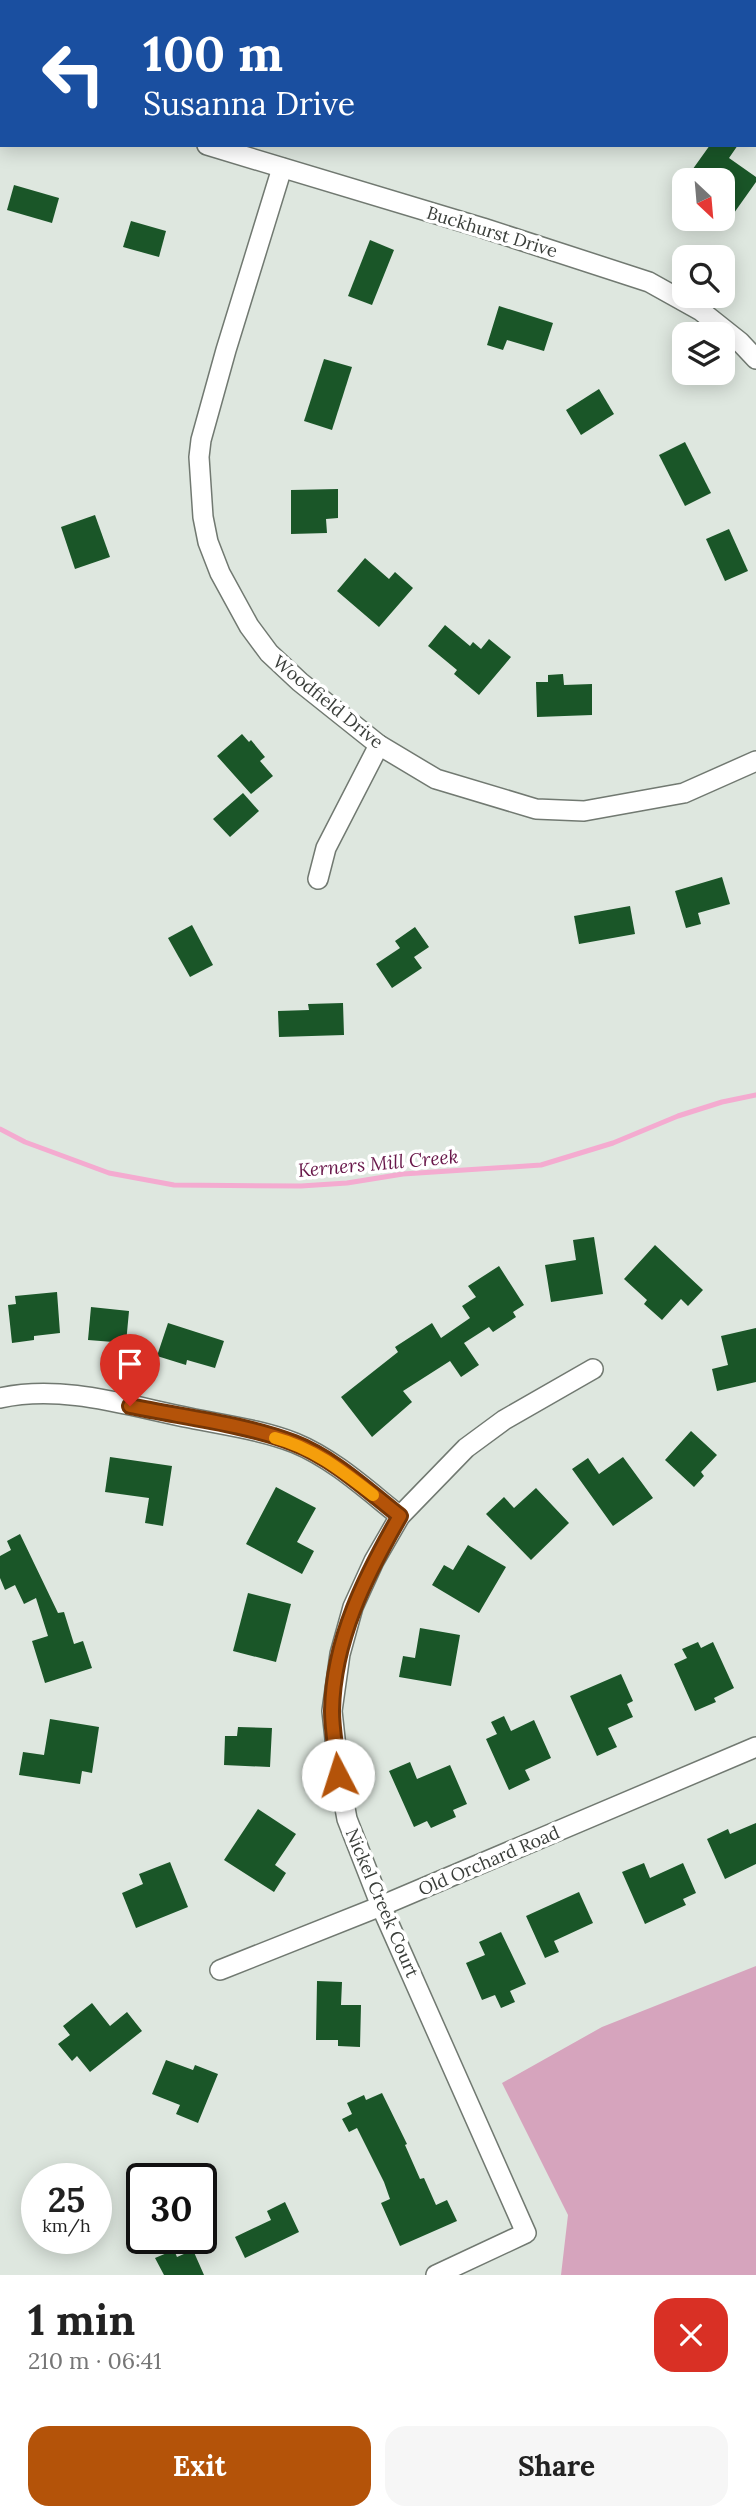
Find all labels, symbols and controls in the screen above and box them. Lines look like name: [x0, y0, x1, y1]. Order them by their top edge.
text: 100 m: [143, 22, 283, 84]
icon: left: [28, 28, 119, 119]
text: Susanna Drive: [143, 83, 355, 124]
north arrow: [672, 168, 735, 231]
map controls: [672, 168, 735, 385]
street label: Buckhurst Drive: [424, 201, 560, 262]
button: search: [672, 245, 735, 308]
button: layers: [672, 322, 735, 385]
street label: Woodfield Drive: [268, 650, 388, 753]
water label: Kerners Mill Creek: [297, 1144, 459, 1182]
pin: [100, 1334, 160, 1406]
icon: arrive: [111, 1345, 149, 1383]
position arrow: [301, 1738, 375, 1812]
street label: Old Orchard Road: [415, 1820, 563, 1901]
street label: Nickel Creek Court: [341, 1825, 424, 1981]
speed limit sign: 30: [126, 2163, 217, 2254]
text: 25: [48, 2177, 85, 2222]
text: km/h: [42, 2214, 91, 2237]
text: 1 min: [28, 2293, 135, 2347]
button: close: [654, 2298, 728, 2372]
text: 210 m · 06:41: [28, 2346, 162, 2375]
button: Exit: [28, 2426, 371, 2506]
button: Share: [385, 2426, 728, 2506]

